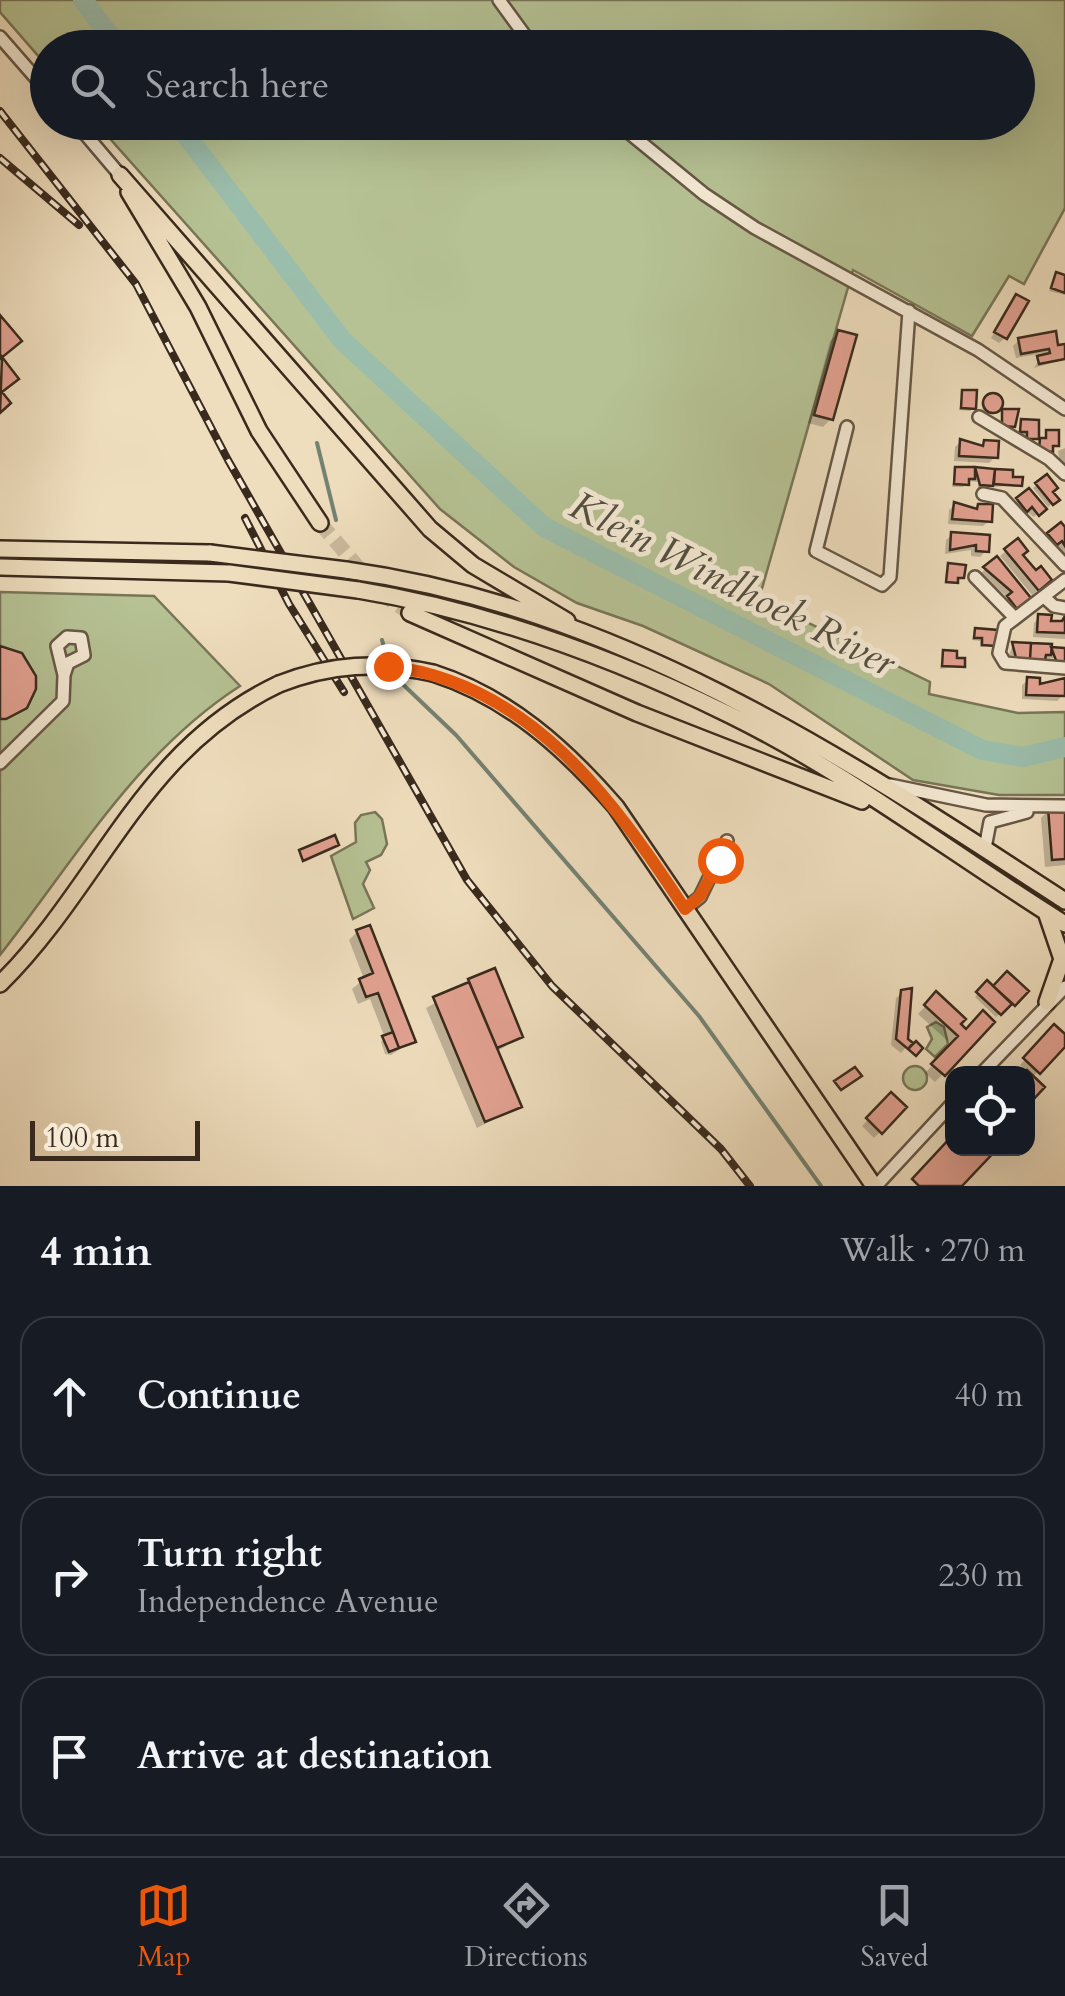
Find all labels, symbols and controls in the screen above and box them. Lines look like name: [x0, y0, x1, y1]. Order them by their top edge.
search box: [30, 30, 1035, 140]
icon: search: [65, 58, 120, 113]
text: Search here: [145, 59, 329, 111]
water label: Klein Windhoek River: [560, 478, 906, 691]
route end: [366, 644, 412, 690]
route start: [698, 838, 744, 884]
map controls: [945, 1066, 1035, 1156]
button: locate: [945, 1066, 1035, 1156]
scale bar: [30, 1116, 200, 1160]
text: 100 m: [45, 1119, 119, 1157]
text: 4 min: [40, 1223, 152, 1280]
text: Walk · 270 m: [840, 1229, 1025, 1273]
icon: ahead: [42, 1369, 97, 1424]
text: Continue: [137, 1370, 301, 1422]
text: 40 m: [955, 1374, 1023, 1418]
text: Turn right: [137, 1528, 322, 1580]
icon: right: [42, 1549, 97, 1604]
text: 230 m: [938, 1554, 1023, 1598]
text: Independence Avenue: [137, 1580, 439, 1624]
icon: arrive: [42, 1729, 97, 1784]
text: Arrive at destination: [137, 1730, 492, 1782]
tab: Map: [136, 1878, 191, 1976]
tab: Directions: [464, 1878, 588, 1976]
tab: Saved: [861, 1878, 929, 1976]

